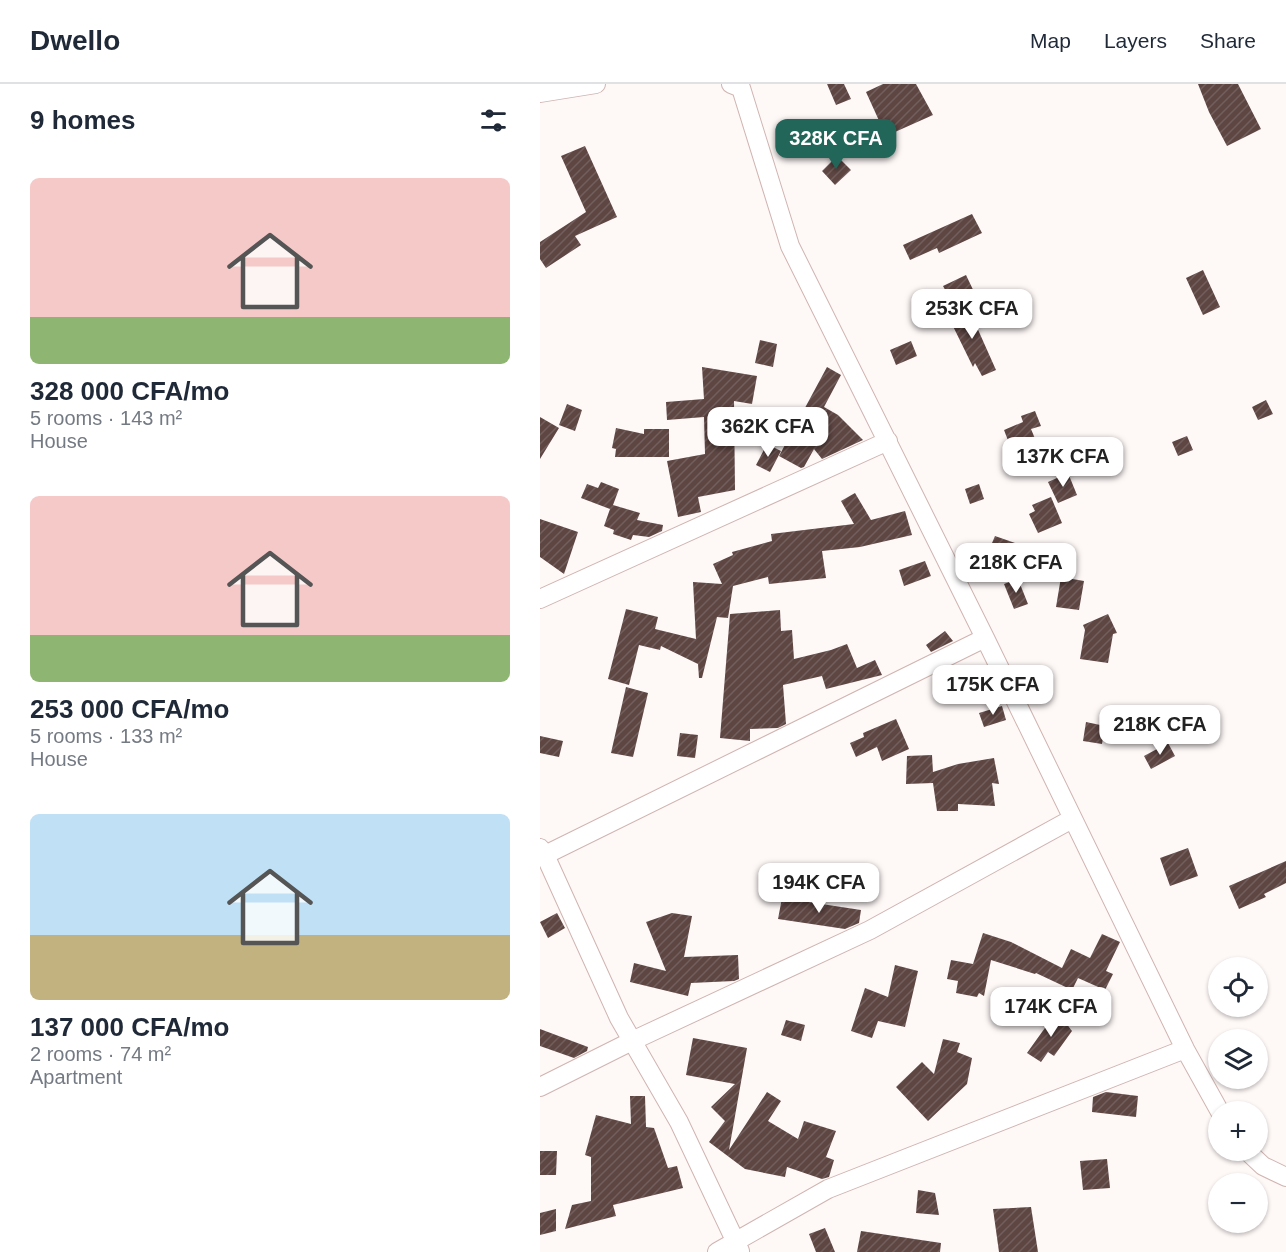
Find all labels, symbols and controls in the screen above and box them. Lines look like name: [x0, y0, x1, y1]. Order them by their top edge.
text: Dwello: [30, 25, 120, 56]
text: Map: [1030, 29, 1071, 52]
text: Layers: [1104, 29, 1167, 52]
text: Share: [1200, 29, 1256, 52]
icon: filters: [477, 104, 510, 137]
text: 9 homes: [30, 105, 136, 135]
pin: 328K CFA: [774, 119, 898, 170]
text: 328K CFA: [789, 127, 883, 149]
icon: home: [216, 217, 324, 325]
pin: 253K CFA: [910, 289, 1034, 340]
text: 253K CFA: [925, 297, 1019, 319]
text: 328 000 CFA/mo: [30, 376, 229, 406]
text: 5 rooms · 143 m²: [30, 407, 182, 429]
pin: 362K CFA: [706, 407, 830, 458]
text: 362K CFA: [721, 415, 815, 437]
text: House: [30, 430, 88, 452]
pin: 137K CFA: [1001, 437, 1125, 488]
text: 137K CFA: [1016, 445, 1110, 467]
icon: home: [216, 535, 324, 643]
pin: 218K CFA: [954, 543, 1078, 594]
text: 218K CFA: [969, 551, 1063, 573]
pin: 175K CFA: [931, 665, 1055, 716]
text: 175K CFA: [946, 673, 1040, 695]
text: 253 000 CFA/mo: [30, 694, 229, 724]
pin: 218K CFA: [1098, 705, 1222, 756]
text: 218K CFA: [1113, 713, 1207, 735]
text: 5 rooms · 133 m²: [30, 725, 182, 747]
text: House: [30, 748, 88, 770]
icon: home: [216, 853, 324, 961]
pin: 194K CFA: [757, 863, 881, 914]
text: 194K CFA: [772, 871, 866, 893]
map controls: [1208, 957, 1268, 1233]
button: locate: [1208, 957, 1268, 1017]
pin: 174K CFA: [989, 987, 1113, 1038]
text: 174K CFA: [1004, 995, 1098, 1017]
text: 137 000 CFA/mo: [30, 1012, 229, 1042]
button: layers: [1208, 1029, 1268, 1089]
text: 2 rooms · 74 m²: [30, 1043, 171, 1065]
text: Apartment: [30, 1066, 122, 1088]
button: +: [1208, 1101, 1268, 1161]
button: −: [1208, 1173, 1268, 1233]

